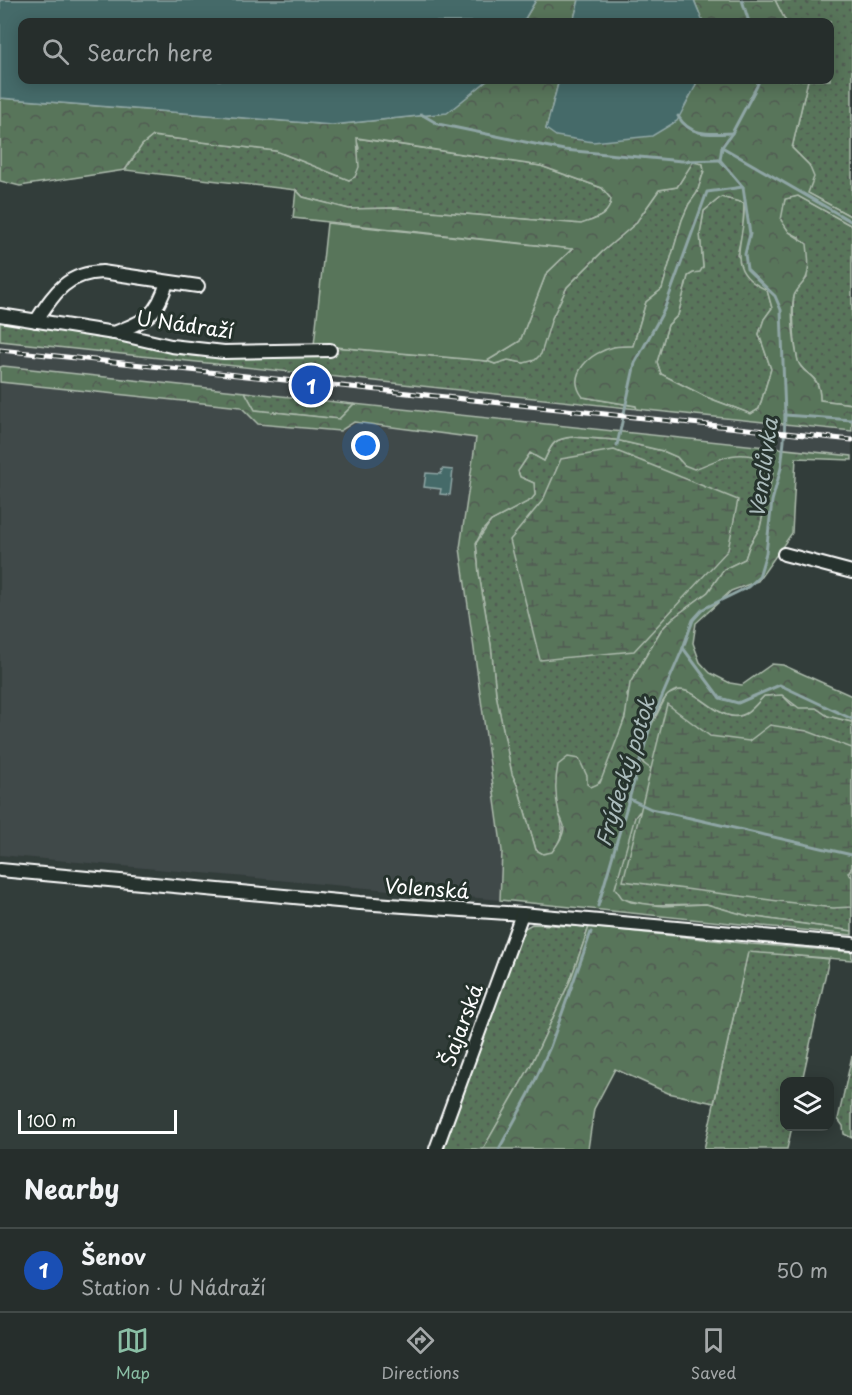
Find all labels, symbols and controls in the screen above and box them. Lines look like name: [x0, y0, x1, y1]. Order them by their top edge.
search box: [18, 18, 834, 84]
icon: search: [39, 35, 72, 68]
text: Search here: [87, 35, 213, 68]
street label: U Nádraží: [134, 302, 236, 346]
pin: 1: [292, 362, 330, 408]
water label: Venclůvka: [739, 415, 785, 520]
your location: [351, 431, 380, 460]
water label: Frýdecký potok: [586, 691, 662, 850]
street label: Volenská: [384, 870, 471, 906]
street label: Šajarská: [432, 979, 490, 1070]
map controls: [780, 1077, 834, 1131]
button: layers: [780, 1077, 834, 1131]
scale bar: [18, 1107, 177, 1134]
text: 100 m: [27, 1108, 76, 1132]
text: Nearby: [24, 1169, 119, 1208]
text: Šenov: [81, 1239, 146, 1272]
text: 1: [39, 1255, 48, 1285]
text: 50 m: [776, 1255, 828, 1285]
text: Station · U Nádraží: [81, 1272, 266, 1302]
tab: Map: [116, 1324, 150, 1384]
tab: Directions: [381, 1324, 459, 1384]
tab: Saved: [691, 1324, 736, 1384]

